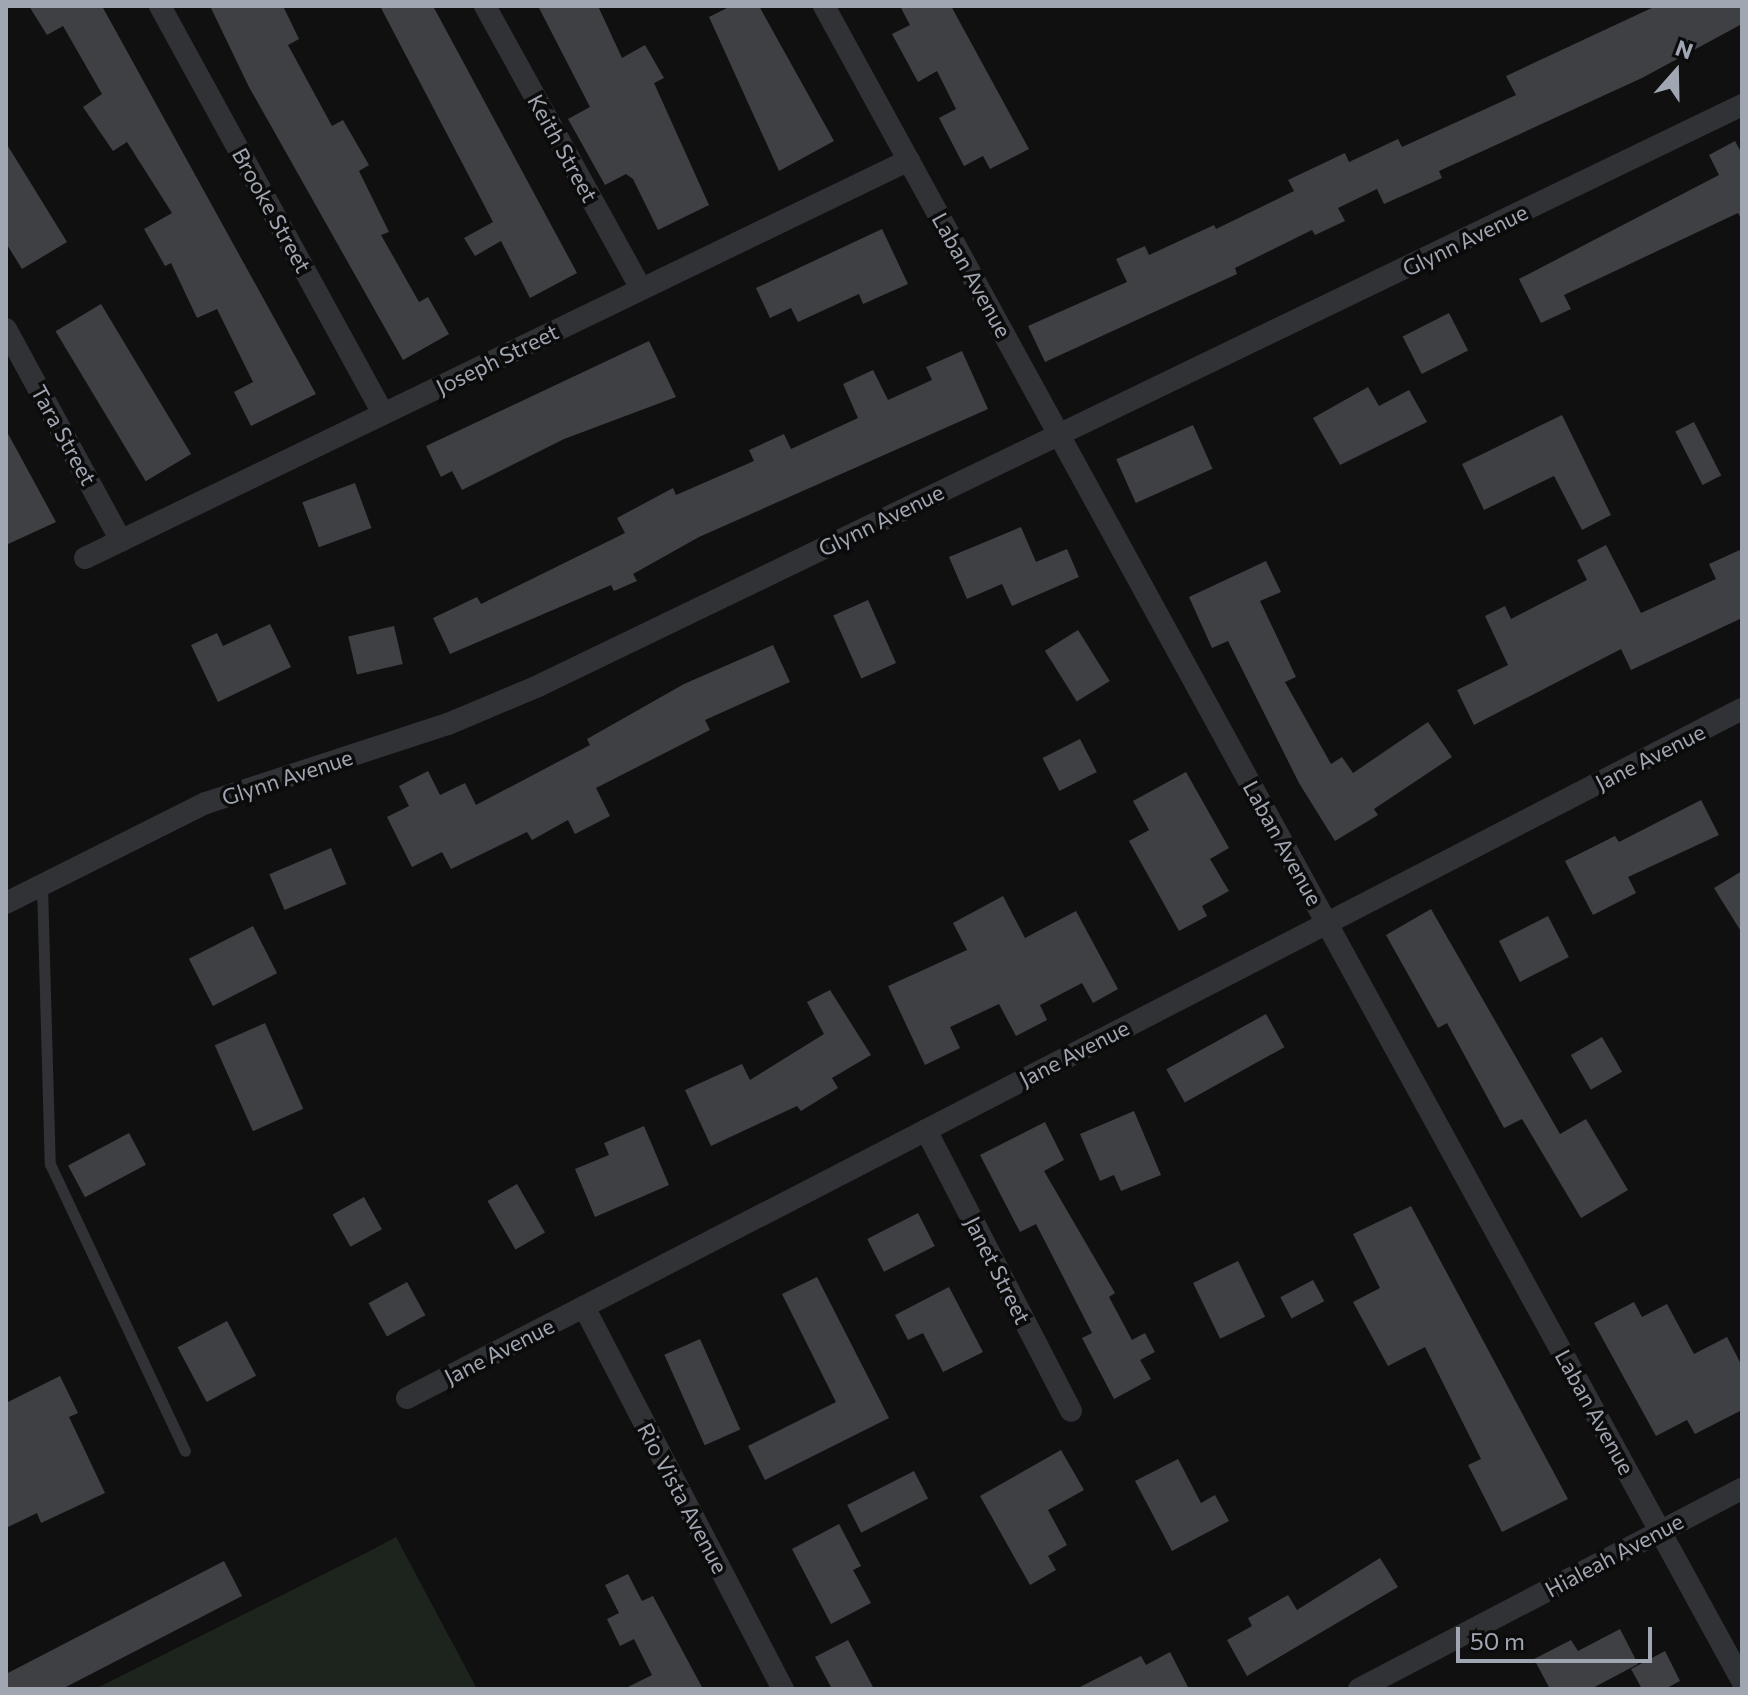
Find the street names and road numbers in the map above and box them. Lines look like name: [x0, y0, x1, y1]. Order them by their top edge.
street label: Keith Street: [523, 89, 603, 207]
street label: Brooke Street: [227, 143, 317, 277]
street label: Glynn Avenue: [1398, 198, 1532, 282]
street label: Laban Avenue: [927, 208, 1017, 342]
street label: Joseph Street: [431, 318, 563, 400]
street label: Tara Street: [26, 380, 102, 490]
street label: Glynn Avenue: [814, 478, 948, 562]
street label: Jane Avenue: [1591, 718, 1709, 796]
street label: Glynn Avenue: [218, 743, 356, 811]
street label: Laban Avenue: [1238, 776, 1328, 910]
street label: Jane Avenue: [1015, 1014, 1133, 1092]
street label: Janet Street: [960, 1212, 1036, 1328]
street label: Jane Avenue: [440, 1312, 558, 1390]
street label: Laban Avenue: [1550, 1345, 1640, 1479]
street label: Rio Vista Avenue: [632, 1418, 734, 1578]
street label: Hialeah Avenue: [1540, 1508, 1688, 1602]

